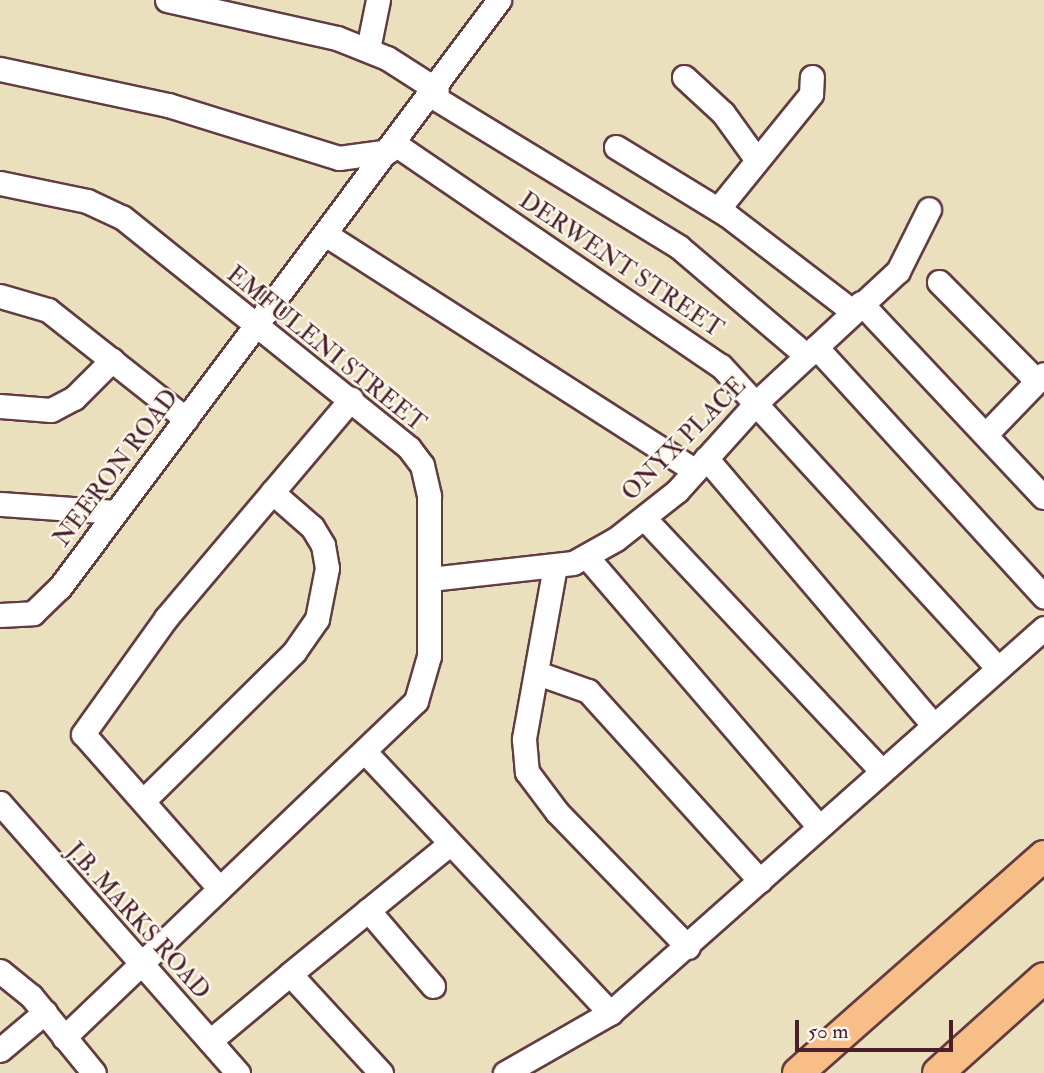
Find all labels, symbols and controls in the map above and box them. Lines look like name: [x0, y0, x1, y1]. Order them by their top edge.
street label: DERWENT STREET: [514, 186, 728, 344]
street label: EMFULENI STREET: [221, 260, 431, 438]
street label: ONYX PLACE: [616, 371, 752, 507]
street label: NEERON ROAD: [48, 384, 184, 552]
street label: J.B. MARKS ROAD: [60, 837, 216, 1005]
scale bar: [799, 1006, 956, 1050]
text: 50 m: [808, 1018, 849, 1045]

